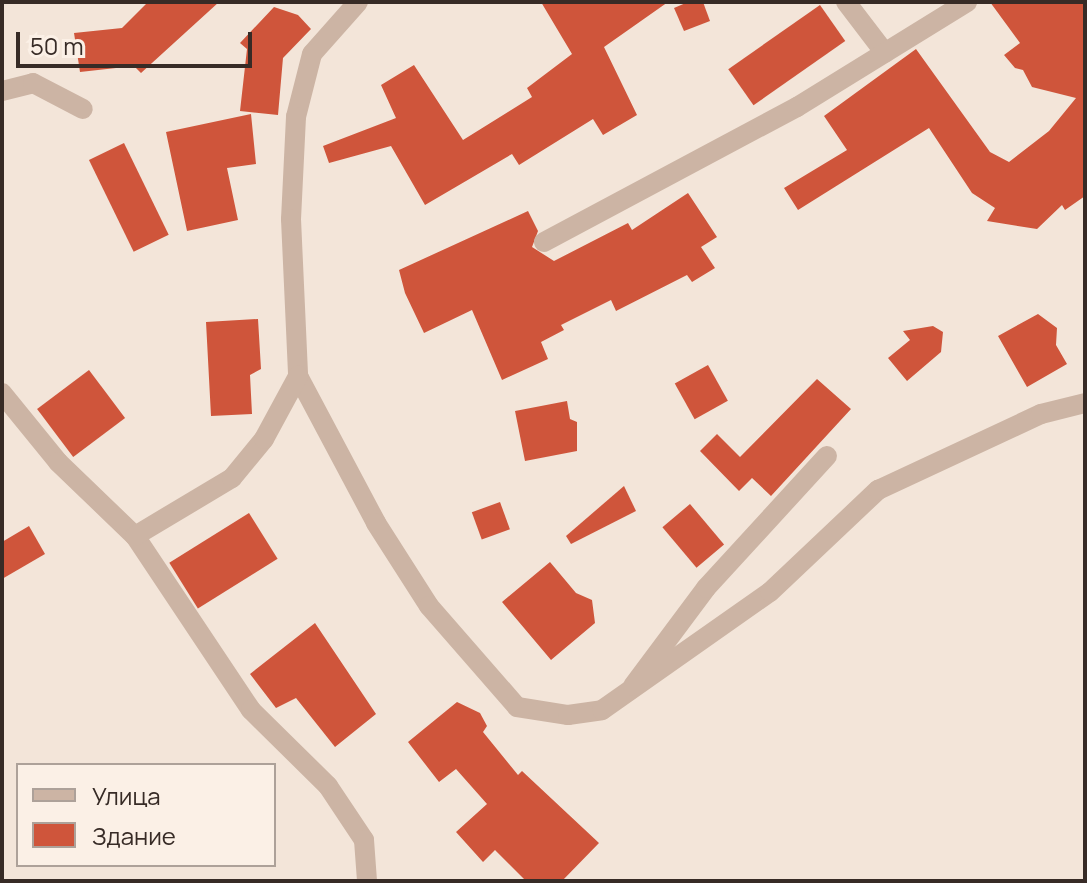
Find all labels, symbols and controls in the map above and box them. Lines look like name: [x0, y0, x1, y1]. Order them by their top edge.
scale bar: [20, 16, 256, 66]
text: 50 m: [30, 29, 84, 62]
legend: [16, 763, 276, 867]
text: Улица: [92, 779, 161, 812]
text: Здание: [92, 819, 176, 852]

